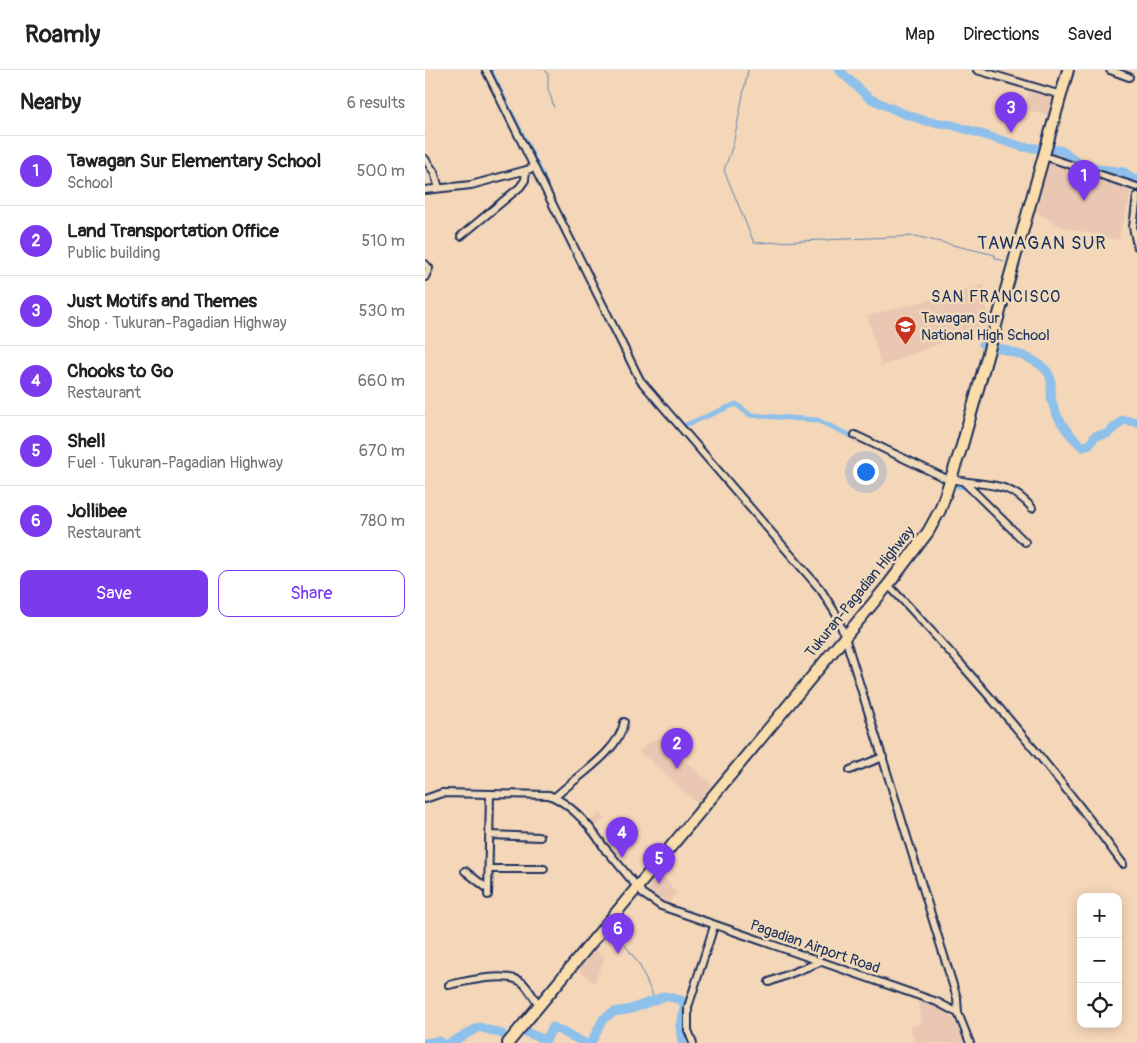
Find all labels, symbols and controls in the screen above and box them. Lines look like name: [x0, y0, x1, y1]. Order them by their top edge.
text: Roamly: [25, 20, 100, 49]
text: Map: [905, 23, 935, 46]
text: Directions: [963, 23, 1039, 46]
text: Saved: [1067, 23, 1112, 46]
text: Nearby: [20, 89, 81, 116]
pin: 3: [995, 92, 1027, 133]
text: 6 results: [347, 93, 405, 113]
text: Tawagan Sur Elementary School: [67, 149, 321, 173]
pin: 1: [1068, 160, 1100, 201]
text: 1: [33, 161, 39, 181]
text: 500 m: [357, 161, 405, 181]
text: School: [67, 173, 113, 193]
text: Land Transportation Office: [67, 219, 279, 243]
text: 2: [32, 231, 40, 251]
text: 510 m: [361, 231, 405, 251]
district label: TAWAGAN SUR: [977, 232, 1107, 255]
text: Public building: [67, 243, 160, 263]
district label: SAN FRANCISCO: [931, 287, 1061, 307]
text: Just Motifs and Themes: [67, 289, 257, 313]
text: 3: [32, 301, 40, 321]
text: 530 m: [359, 301, 405, 321]
place label: Tawagan Sur National High School: [921, 309, 1050, 345]
text: Shop · Tukuran-Pagadian Highway: [67, 313, 287, 333]
school or university icon: Tawagan Sur National High School: [893, 315, 917, 346]
text: Chooks to Go: [67, 359, 173, 383]
text: 4: [31, 371, 41, 391]
text: 660 m: [358, 371, 405, 391]
text: Restaurant: [67, 383, 141, 403]
text: Shell: [67, 429, 105, 453]
text: 5: [32, 441, 40, 461]
text: 670 m: [359, 441, 405, 461]
text: Fuel · Tukuran-Pagadian Highway: [67, 453, 283, 473]
your location: [853, 459, 879, 485]
text: Jollibee: [67, 499, 127, 523]
text: 6: [31, 511, 41, 531]
text: 780 m: [360, 511, 405, 531]
street label: Tukuran-Pagadian Highway: [801, 522, 919, 662]
text: Restaurant: [67, 523, 141, 543]
button: Save: [20, 570, 208, 617]
button: Share: [218, 570, 405, 617]
pin: 2: [661, 728, 693, 769]
pin: 4: [606, 817, 638, 858]
pin: 5: [643, 843, 675, 884]
map controls: [1077, 893, 1122, 1028]
button: +: [1077, 893, 1122, 938]
pin: 6: [602, 913, 634, 954]
street label: Pagadian Airport Road: [748, 916, 882, 978]
button: −: [1077, 938, 1122, 983]
button: locate: [1077, 983, 1122, 1028]

